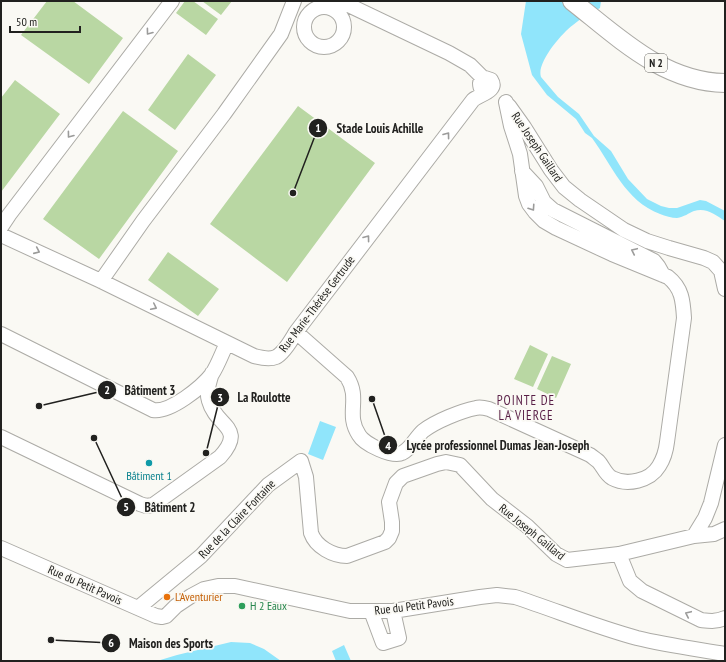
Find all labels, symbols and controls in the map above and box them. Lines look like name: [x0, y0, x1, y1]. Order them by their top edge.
scale bar: [10, 8, 80, 34]
text: 50 m: [16, 14, 37, 29]
one-way arrow: [147, 28, 154, 35]
road number: N 2: [645, 54, 667, 72]
street label: Rue Joseph Gaillard: [509, 109, 566, 184]
callout: Stade Louis Achille: [308, 116, 432, 141]
text: 1: [315, 120, 321, 135]
text: Stade Louis Achille: [337, 120, 424, 137]
one-way arrow: [67, 131, 74, 138]
one-way arrow: [442, 132, 449, 139]
one-way arrow: [527, 203, 534, 210]
one-way arrow: [363, 236, 370, 243]
one-way arrow: [33, 247, 40, 255]
one-way arrow: [630, 248, 638, 256]
street label: Rue Marie-Thérèse Gertrude: [275, 253, 358, 355]
one-way arrow: [150, 302, 157, 310]
callout: Bâtiment 3: [97, 378, 184, 403]
text: 2: [104, 382, 110, 397]
text: Bâtiment 3: [124, 382, 176, 399]
callout: La Roulotte: [210, 385, 299, 410]
text: La Roulotte: [237, 389, 291, 406]
text: 3: [217, 390, 223, 405]
district label: POINTE DE LA VIERGE: [497, 392, 555, 424]
callout: Lycée professionnel Dumas Jean-Joseph: [378, 433, 597, 458]
text: Lycée professionnel Dumas Jean-Joseph: [407, 437, 590, 454]
text: 4: [385, 438, 391, 453]
marker: Bâtiment 1: [144, 458, 154, 468]
place label: Bâtiment 1: [126, 468, 172, 483]
street label: Rue de la Claire Fontaine: [195, 476, 278, 561]
callout: Bâtiment 2: [116, 495, 203, 520]
text: 5: [123, 499, 129, 514]
text: Bâtiment 2: [144, 499, 196, 516]
street label: Rue Joseph Gaillard: [496, 500, 568, 563]
street label: Rue du Petit Pavois: [46, 562, 125, 608]
place label: L'Aventurier: [175, 589, 223, 604]
marker: L'Aventurier: [162, 592, 172, 602]
street label: Rue du Petit Pavois: [374, 593, 454, 618]
place label: H 2 Eaux: [250, 598, 287, 613]
marker: H 2 Eaux: [237, 601, 247, 611]
one-way arrow: [685, 611, 692, 619]
callout: Maison des Sports: [101, 631, 221, 656]
text: 6: [108, 635, 114, 650]
text: Maison des Sports: [129, 635, 213, 652]

